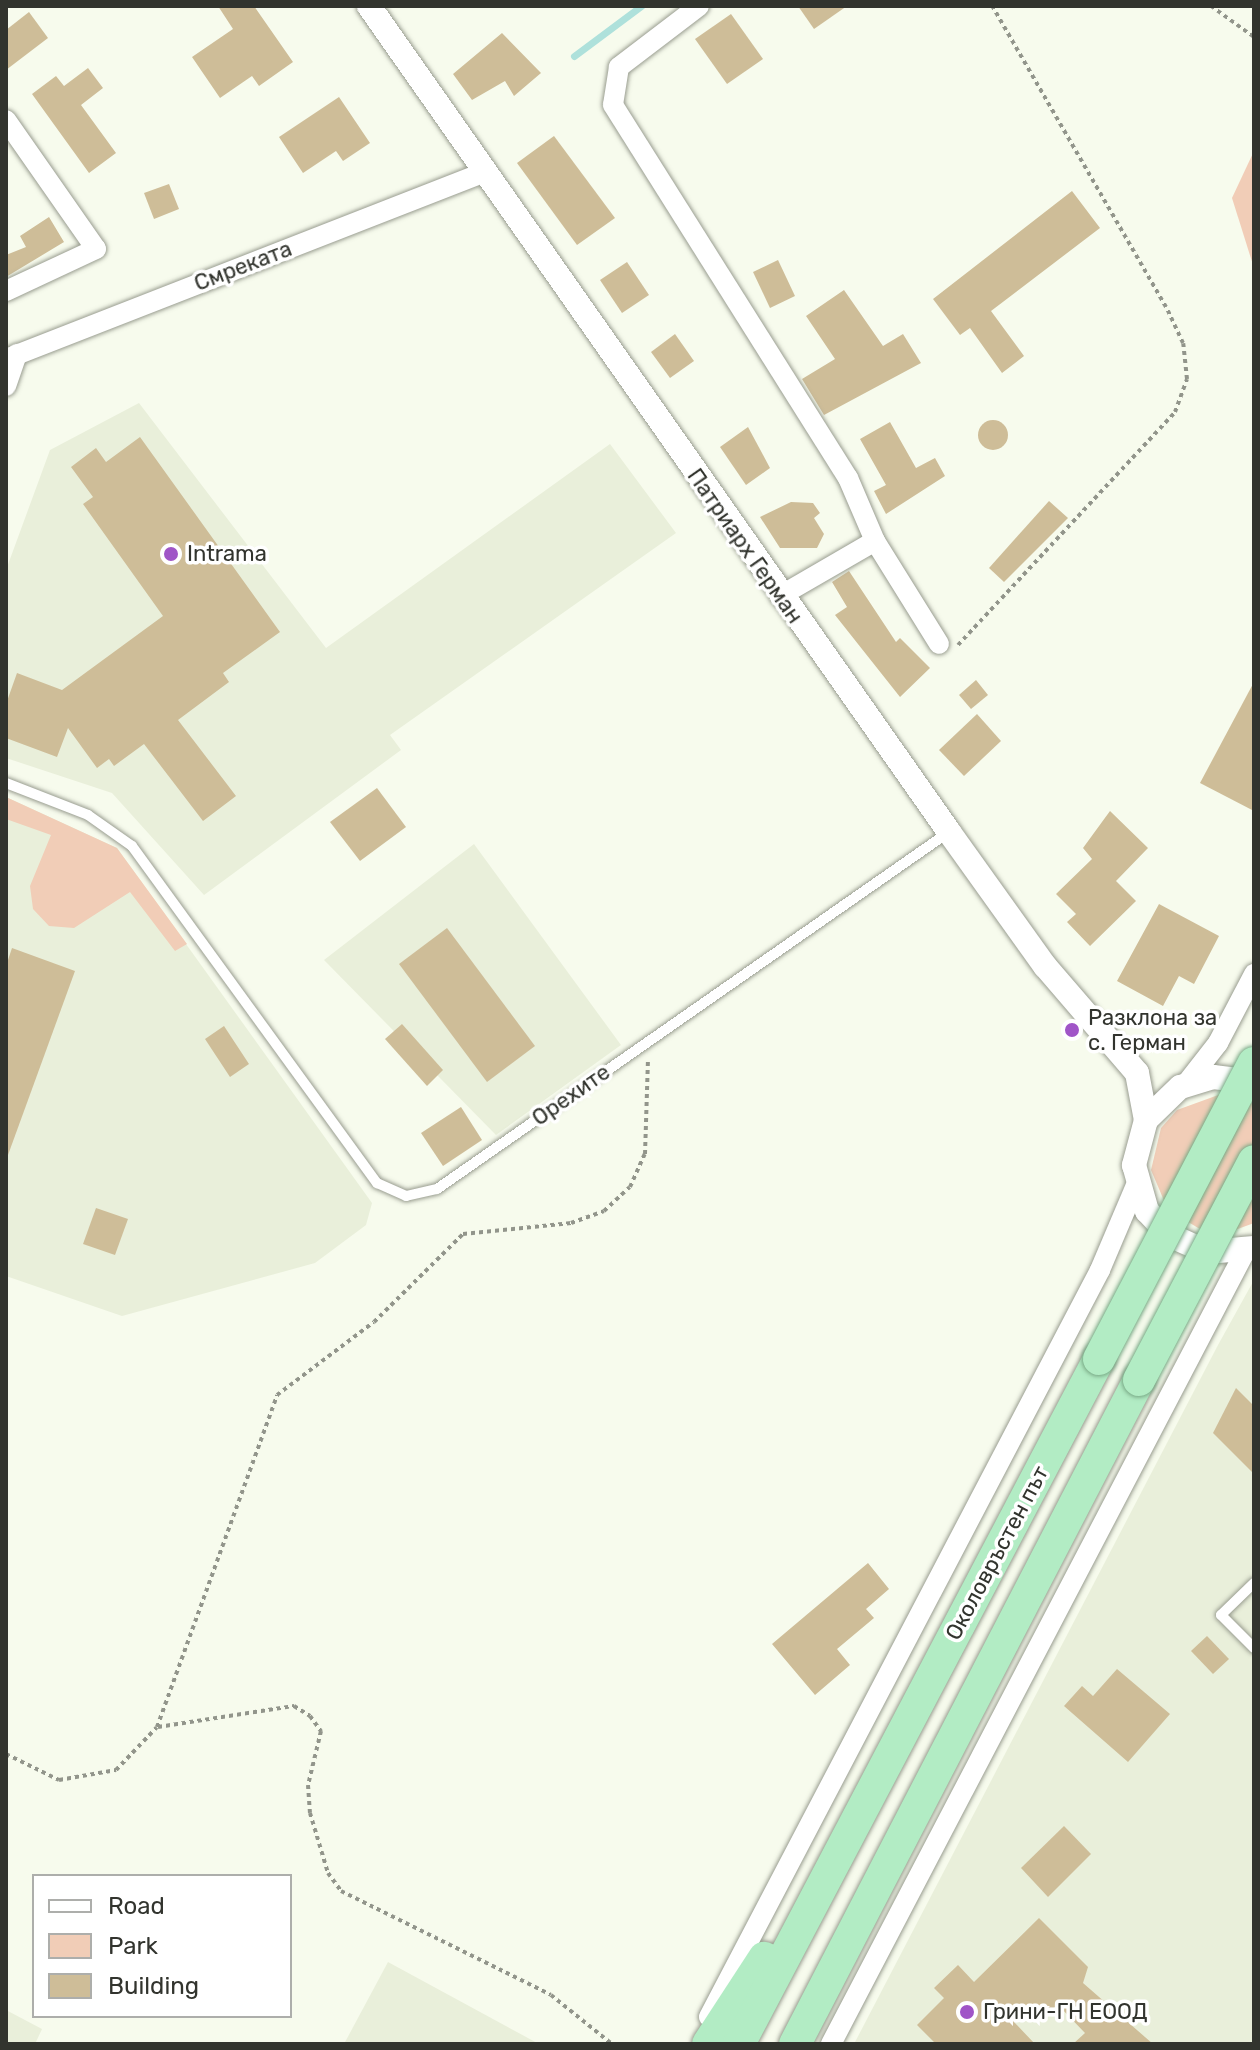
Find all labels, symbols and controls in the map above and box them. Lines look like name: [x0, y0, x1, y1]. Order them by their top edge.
street label: Смреката: [190, 235, 296, 297]
street label: Патриарх Герман: [682, 464, 808, 628]
place label: Intrama: [187, 541, 267, 567]
marker: Intrama: [162, 545, 180, 563]
place label: Разклона за с. Герман: [1088, 1004, 1217, 1056]
marker: Разклона за с. Герман: [1063, 1021, 1081, 1039]
street label: Орехите: [527, 1059, 615, 1131]
street label: Околовръстен път: [940, 1461, 1054, 1645]
legend: [32, 1874, 292, 2018]
text: Road: [108, 1892, 165, 1920]
text: Park: [108, 1932, 158, 1960]
text: Building: [108, 1972, 199, 2000]
place label: Грини-ГН ЕООД: [983, 1999, 1148, 2025]
marker: Грини-ГН ЕООД: [958, 2003, 976, 2021]

